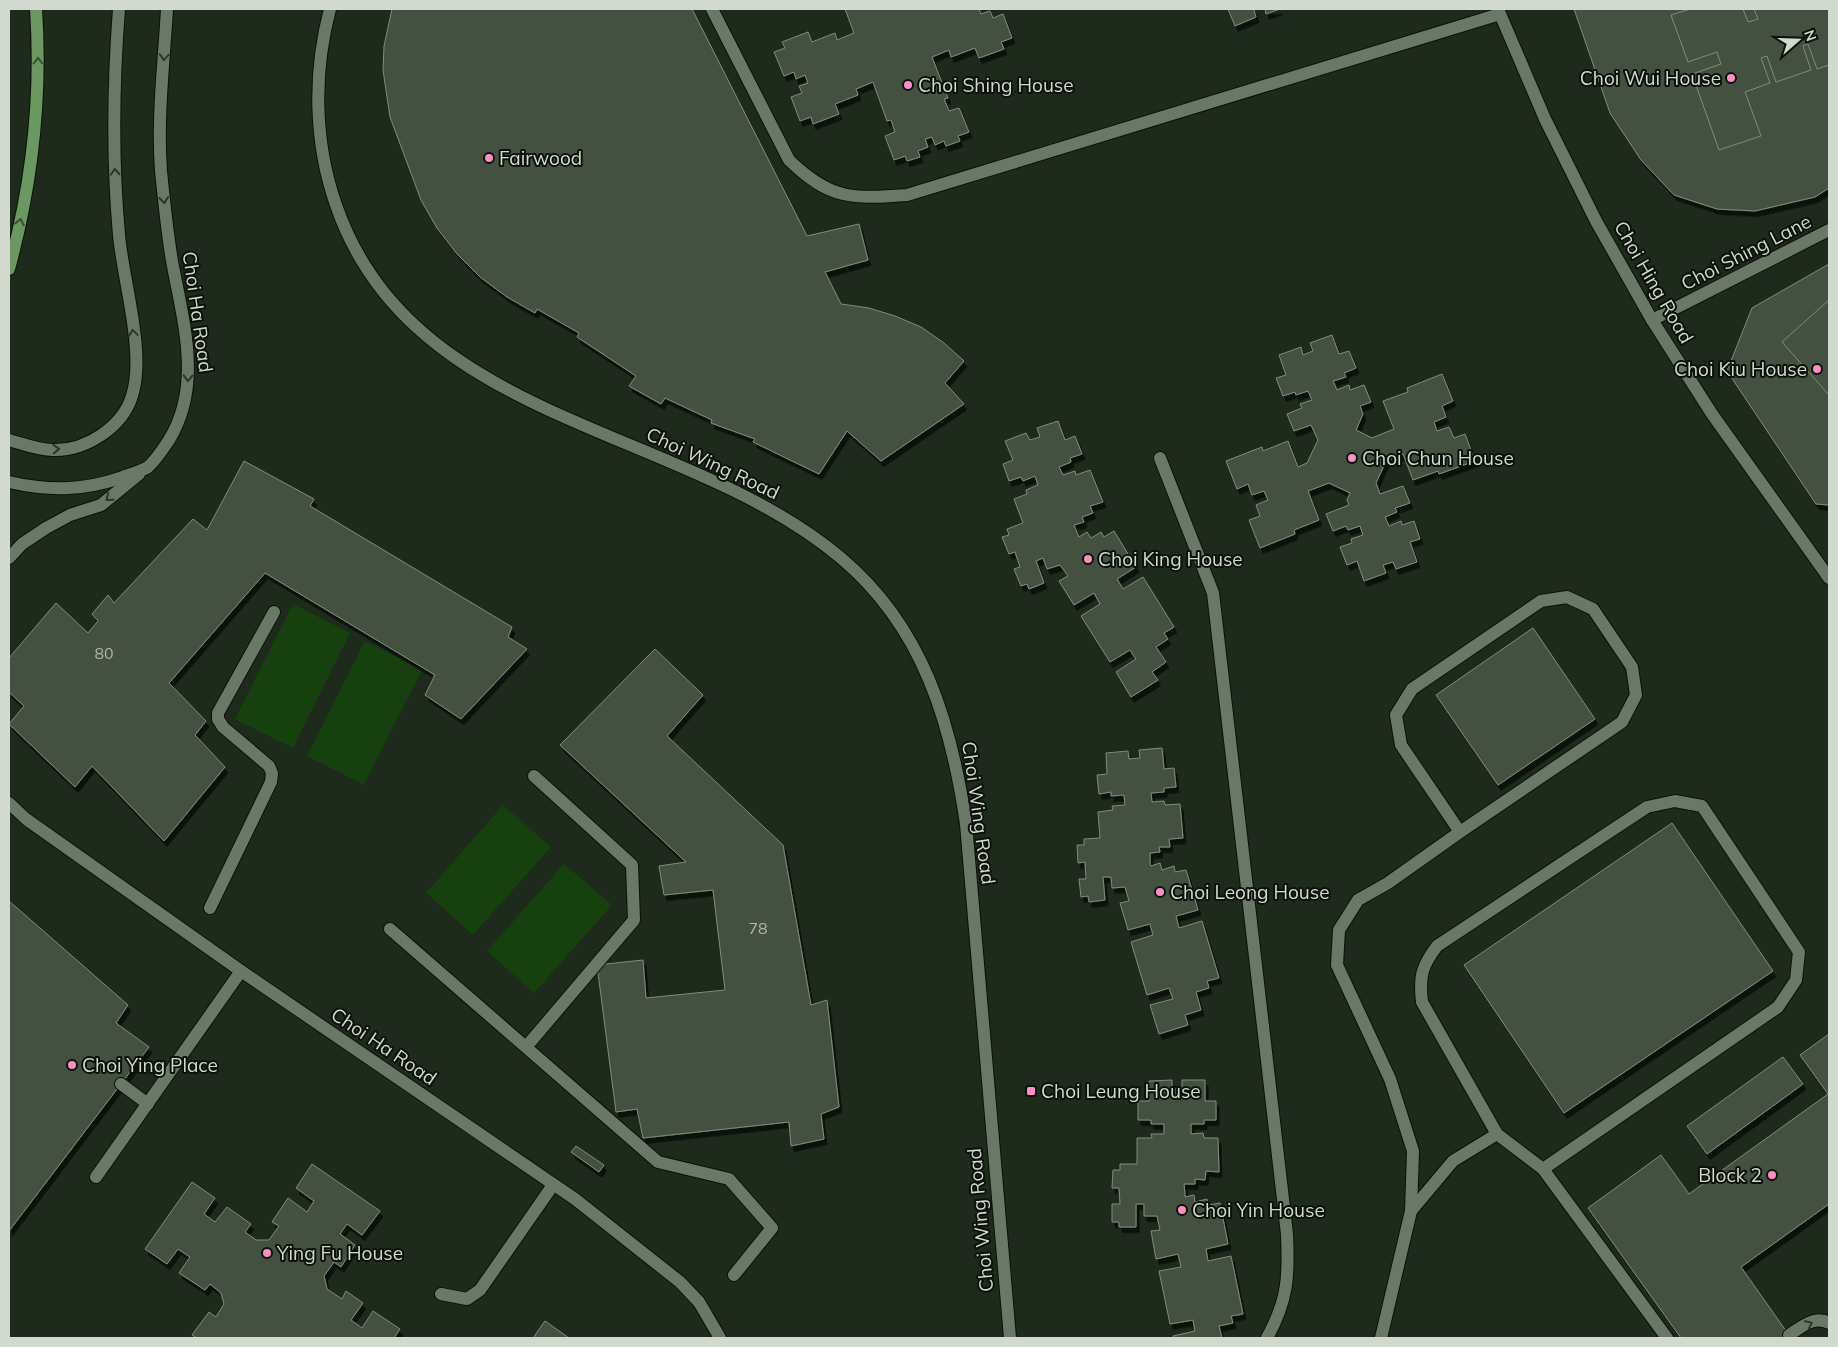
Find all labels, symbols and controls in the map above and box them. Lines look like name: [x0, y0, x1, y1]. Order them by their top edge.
north arrow: [1773, 15, 1823, 65]
text: N: [1800, 28, 1820, 44]
one-way arrow: [159, 54, 170, 62]
one-way arrow: [33, 57, 43, 64]
place label: Choi Wui House: [1580, 66, 1721, 90]
marker: Choi Wui House: [1725, 72, 1737, 84]
place label: Choi Shing House: [918, 73, 1074, 97]
marker: Choi Shing House: [902, 79, 914, 91]
place label: Fairwood: [499, 146, 582, 170]
marker: Fairwood: [483, 152, 495, 164]
one-way arrow: [109, 167, 120, 175]
one-way arrow: [158, 197, 169, 205]
street label: Choi Shing Lane: [1677, 209, 1815, 295]
street label: Choi Hing Road: [1609, 216, 1699, 348]
one-way arrow: [14, 217, 24, 226]
street label: Choi Ha Road: [178, 250, 218, 374]
one-way arrow: [128, 329, 139, 337]
place label: Choi Kiu House: [1674, 357, 1807, 381]
marker: Choi Kiu House: [1811, 363, 1823, 375]
one-way arrow: [183, 375, 193, 383]
street label: Choi Wing Road: [643, 422, 783, 504]
one-way arrow: [52, 444, 60, 455]
place label: Choi Chun House: [1362, 446, 1514, 470]
marker: Choi Chun House: [1346, 452, 1358, 464]
one-way arrow: [106, 493, 115, 501]
place label: Choi King House: [1098, 547, 1243, 571]
marker: Choi King House: [1082, 553, 1094, 565]
house number: 80: [94, 643, 114, 663]
street label: Choi Wing Road: [957, 740, 1001, 886]
place label: Choi Leong House: [1170, 880, 1330, 904]
marker: Choi Leong House: [1154, 886, 1166, 898]
house number: 78: [748, 918, 768, 938]
street label: Choi Ha Road: [327, 1002, 441, 1090]
place label: Choi Ying Place: [82, 1053, 218, 1077]
marker: Choi Ying Place: [66, 1059, 78, 1071]
place label: Choi Leung House: [1041, 1079, 1201, 1103]
marker: Choi Leung House: [1025, 1085, 1037, 1097]
street label: Choi Wing Road: [962, 1147, 998, 1293]
place label: Block 2: [1698, 1163, 1762, 1187]
marker: Block 2: [1766, 1169, 1778, 1181]
place label: Choi Yin House: [1192, 1198, 1325, 1222]
marker: Choi Yin House: [1176, 1204, 1188, 1216]
place label: Ying Fu House: [276, 1241, 403, 1265]
marker: Ying Fu House: [261, 1247, 273, 1259]
one-way arrow: [1803, 1320, 1812, 1330]

